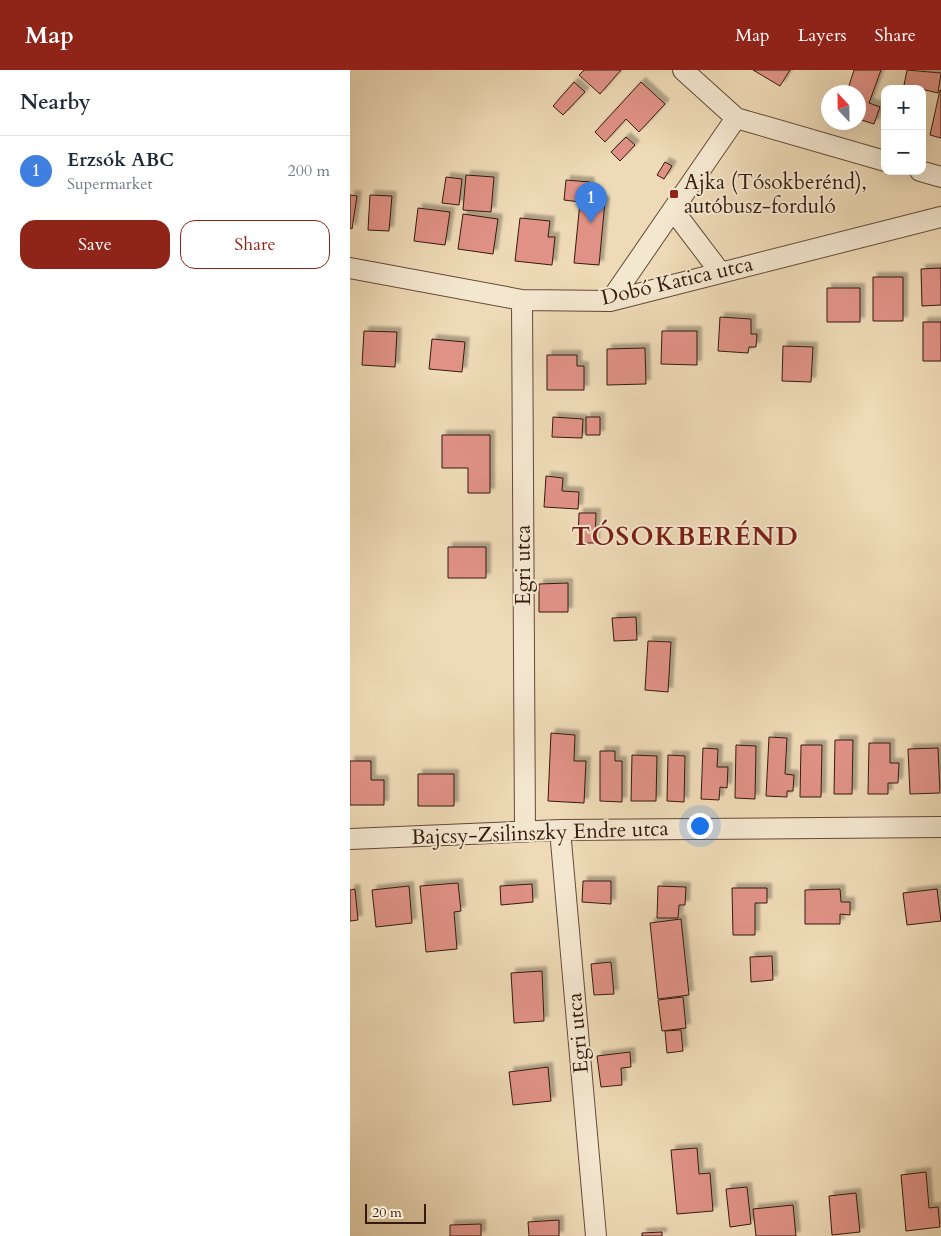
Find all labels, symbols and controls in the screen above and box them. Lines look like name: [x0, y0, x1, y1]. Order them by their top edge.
text: Map: [25, 19, 74, 52]
text: Map: [735, 23, 770, 48]
text: Layers: [798, 23, 847, 48]
text: Share: [875, 23, 916, 48]
north arrow: [821, 85, 866, 130]
map controls: [881, 85, 926, 175]
button: +: [881, 85, 926, 130]
text: Nearby: [20, 88, 91, 117]
button: −: [881, 130, 926, 175]
text: Erzsók ABC: [67, 147, 174, 173]
text: 1: [32, 160, 40, 182]
text: 200 m: [288, 160, 330, 182]
place label: Ajka (Tósokberénd), autóbusz-forduló: [684, 168, 867, 221]
text: Supermarket: [67, 173, 153, 195]
pin: 1: [575, 182, 607, 223]
marker: Ajka (Tósokberénd), autóbusz-forduló: [668, 188, 680, 200]
button: Save: [20, 220, 170, 269]
button: Share: [180, 220, 330, 269]
street label: Dobó Katica utca: [598, 249, 756, 313]
district label: TÓSOKBERÉND: [571, 519, 799, 554]
street label: Egri utca: [509, 525, 538, 605]
your location: [687, 813, 713, 839]
street label: Bajcsy-Zsilinszky Endre utca: [411, 814, 669, 852]
street label: Egri utca: [560, 992, 596, 1074]
scale bar: [365, 1201, 426, 1224]
text: 20 m: [372, 1203, 402, 1222]

